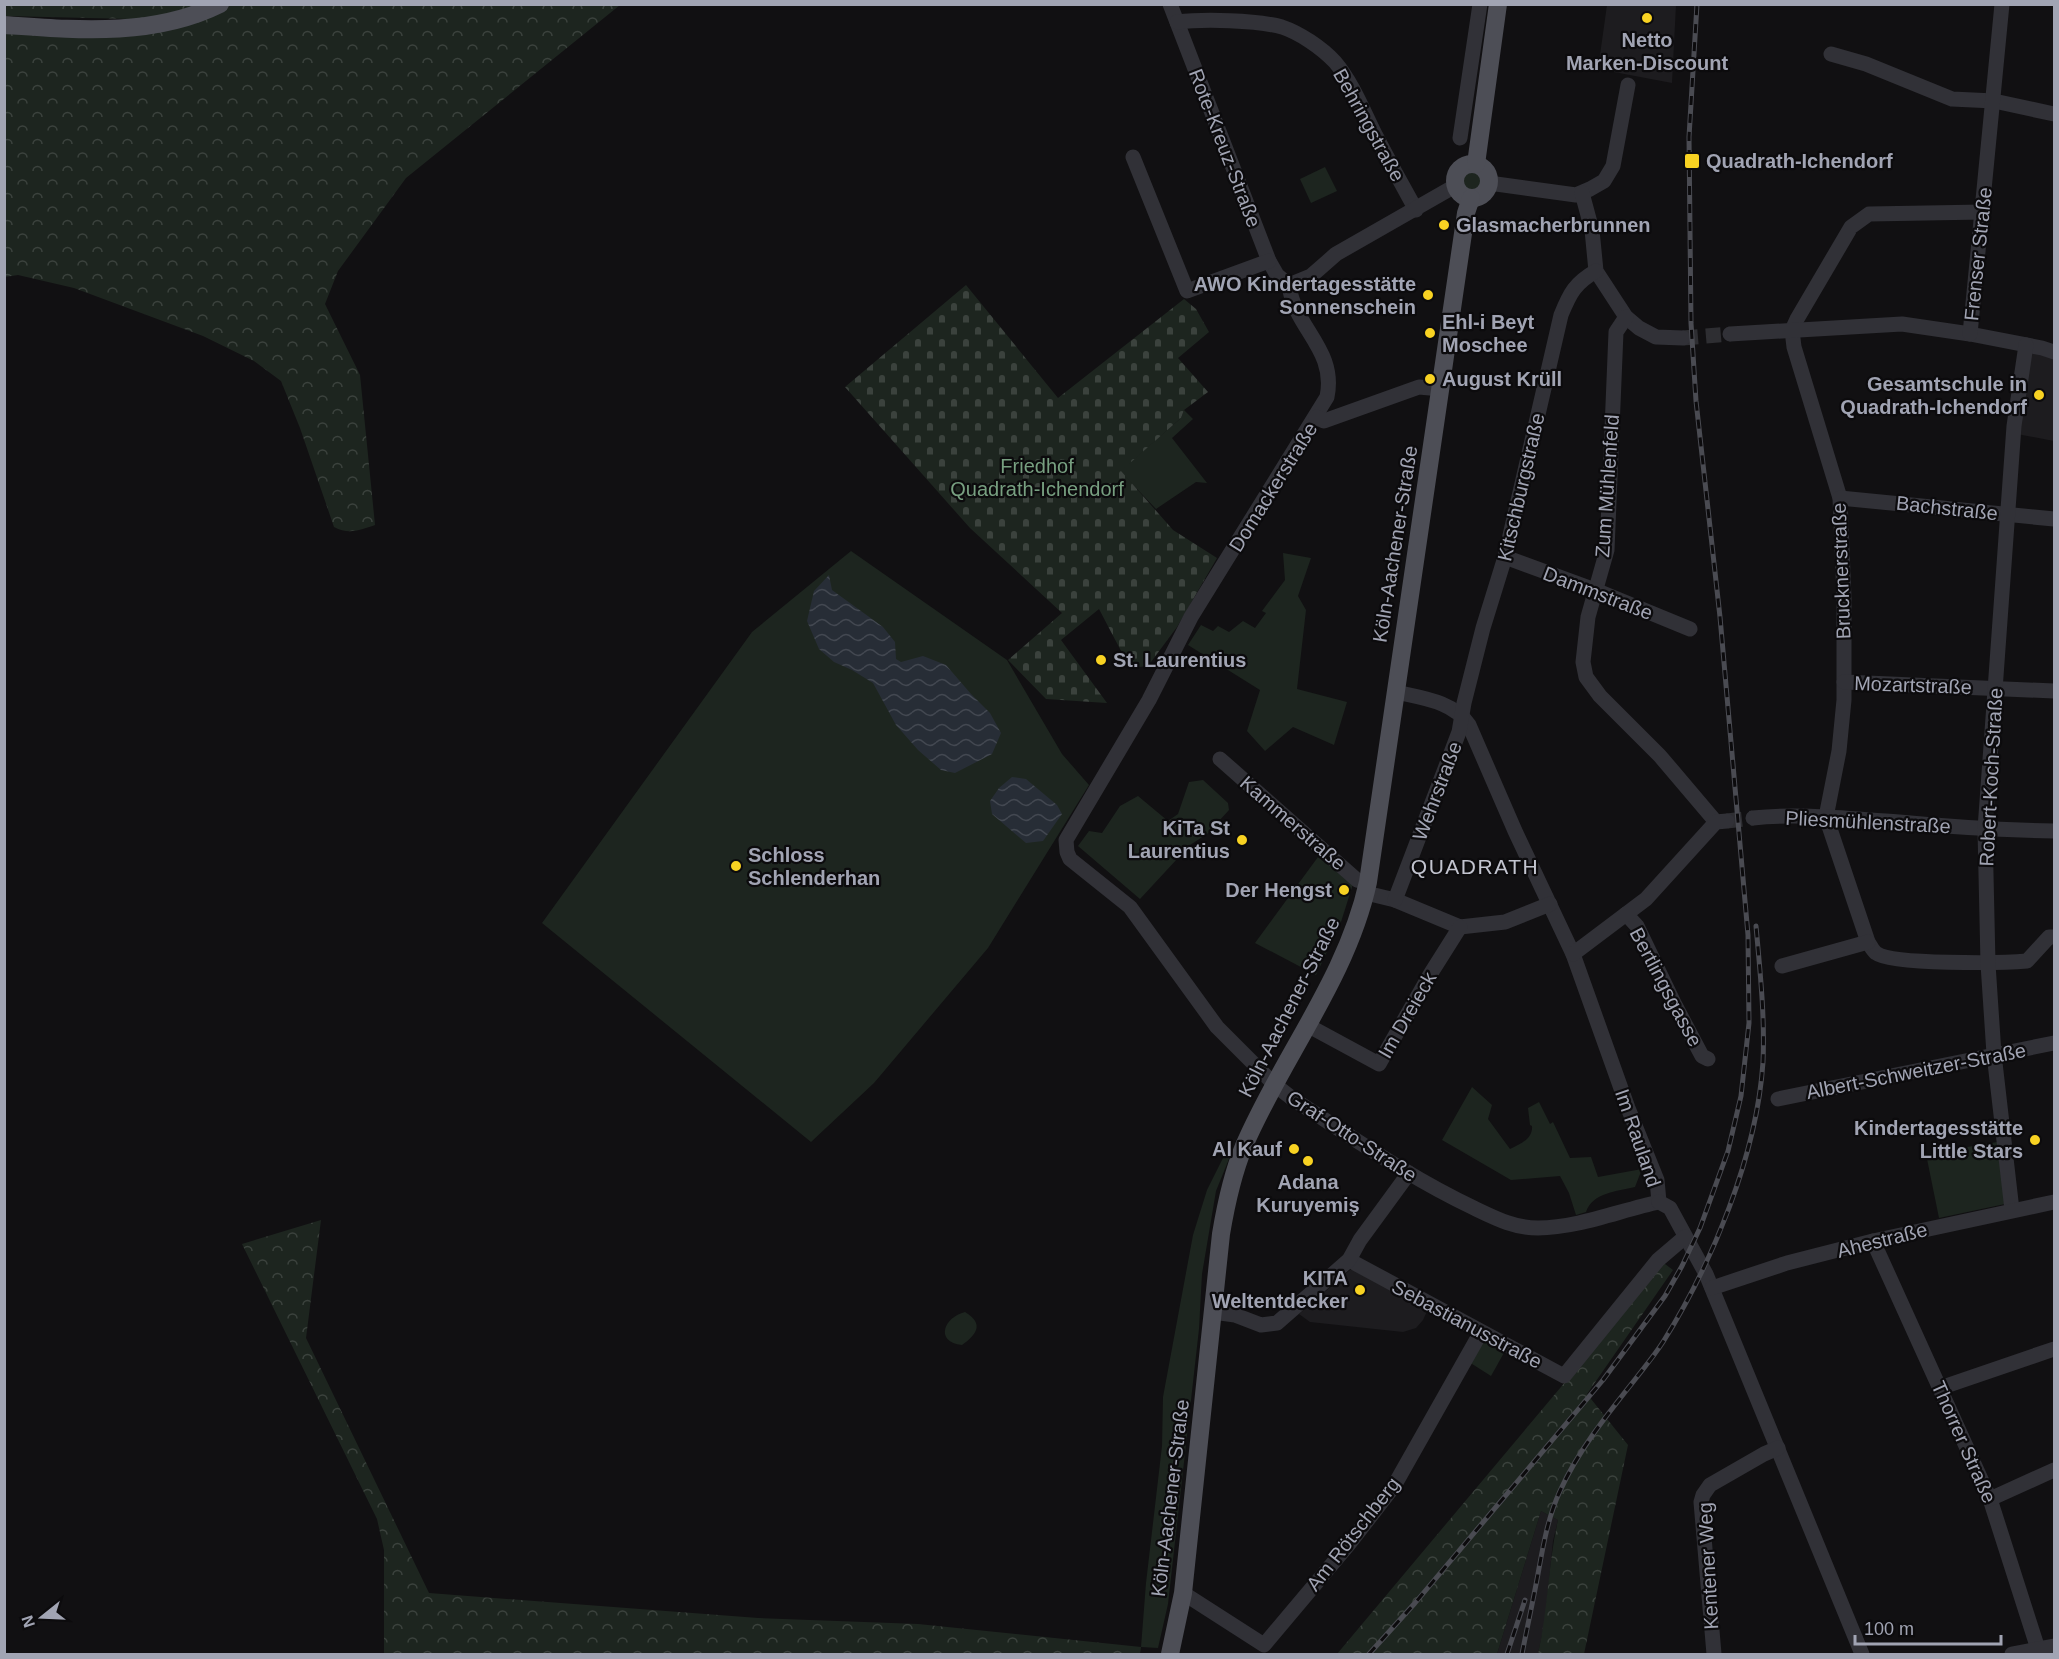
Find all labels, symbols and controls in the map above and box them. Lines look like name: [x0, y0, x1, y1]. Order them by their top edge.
marker: Netto Marken-Discount: [1640, 11, 1654, 25]
place label: Netto Marken-Discount: [1566, 29, 1728, 74]
street label: Behringstraße: [1329, 65, 1409, 185]
street label: Rote-Kreuz-Straße: [1185, 66, 1265, 230]
place label: Quadrath-Ichendorf: [1706, 150, 1893, 172]
marker: Quadrath-Ichendorf: [1683, 152, 1701, 170]
street label: Frenser Straße: [1960, 186, 1996, 322]
place label: Glasmacherbrunnen: [1456, 214, 1651, 236]
marker: Glasmacherbrunnen: [1437, 218, 1451, 232]
place label: AWO Kindertagesstätte Sonnenschein: [1194, 273, 1416, 318]
marker: AWO Kindertagesstätte Sonnenschein: [1421, 288, 1435, 302]
place label: Ehl-i Beyt Moschee: [1442, 311, 1535, 356]
marker: Ehl-i Beyt Moschee: [1423, 326, 1437, 340]
place label: August Krüll: [1442, 368, 1562, 390]
marker: August Krüll: [1423, 372, 1437, 386]
place label: Gesamtschule in Quadrath-Ichendorf: [1840, 373, 2027, 418]
marker: Gesamtschule in Quadrath-Ichendorf: [2032, 388, 2046, 402]
street label: Kitschburgstraße: [1493, 411, 1549, 563]
street label: Zum Mühlenfeld: [1591, 414, 1623, 558]
street label: Domackerstraße: [1225, 418, 1321, 556]
street label: Köln-Aachener-Straße: [1369, 444, 1421, 644]
park label: Friedhof Quadrath-Ichendorf: [950, 455, 1124, 500]
street label: Bachstraße: [1895, 492, 1999, 524]
street label: Brucknerstraße: [1828, 502, 1854, 640]
street label: Dammstraße: [1540, 562, 1656, 624]
place label: St. Laurentius: [1113, 649, 1246, 671]
marker: St. Laurentius: [1094, 653, 1108, 667]
street label: Mozartstraße: [1854, 672, 1972, 698]
street label: Robert-Koch-Straße: [1975, 687, 2007, 867]
street label: Wehrstraße: [1408, 738, 1466, 844]
street label: Kammerstraße: [1236, 771, 1350, 875]
street label: Pliesmühlenstraße: [1785, 807, 1951, 837]
place label: KiTa St Laurentius: [1128, 817, 1230, 862]
marker: KiTa St Laurentius: [1235, 833, 1249, 847]
place label: Schloss Schlenderhan: [748, 844, 880, 889]
district label: QUADRATH: [1411, 855, 1539, 878]
marker: Schloss Schlenderhan: [729, 859, 743, 873]
place label: Der Hengst: [1225, 879, 1332, 901]
marker: Der Hengst: [1337, 883, 1351, 897]
street label: Köln-Aachener-Straße: [1234, 913, 1344, 1101]
street label: Bertlingsgasse: [1625, 924, 1707, 1050]
street label: Im Dreieck: [1374, 967, 1441, 1062]
street label: Albert-Schweitzer-Straße: [1804, 1039, 2028, 1103]
street label: Graf-Otto-Straße: [1283, 1086, 1421, 1186]
street label: Im Rauland: [1611, 1086, 1665, 1190]
place label: Kindertagesstätte Little Stars: [1854, 1117, 2023, 1162]
marker: Kindertagesstätte Little Stars: [2028, 1133, 2042, 1147]
place label: Al Kauf: [1212, 1138, 1282, 1160]
marker: Al Kauf: [1287, 1142, 1301, 1156]
marker: Adana Kuruyemiş: [1301, 1154, 1315, 1168]
place label: Adana Kuruyemiş: [1256, 1171, 1360, 1216]
street label: Ahestraße: [1835, 1218, 1929, 1262]
place label: KITA Weltentdecker: [1212, 1267, 1348, 1312]
street label: Sebastianusstraße: [1388, 1275, 1546, 1373]
marker: KITA Weltentdecker: [1353, 1283, 1367, 1297]
street label: Thorrer Straße: [1927, 1378, 2001, 1506]
street label: Köln-Aachener-Straße: [1147, 1398, 1193, 1598]
street label: Am Rötschberg: [1302, 1473, 1404, 1595]
street label: Kentener Weg: [1694, 1502, 1722, 1630]
north arrow: [12, 1587, 72, 1647]
scale bar: [1855, 1608, 2000, 1646]
text: N: [18, 1613, 38, 1630]
text: 100 m: [1864, 1619, 1914, 1639]

